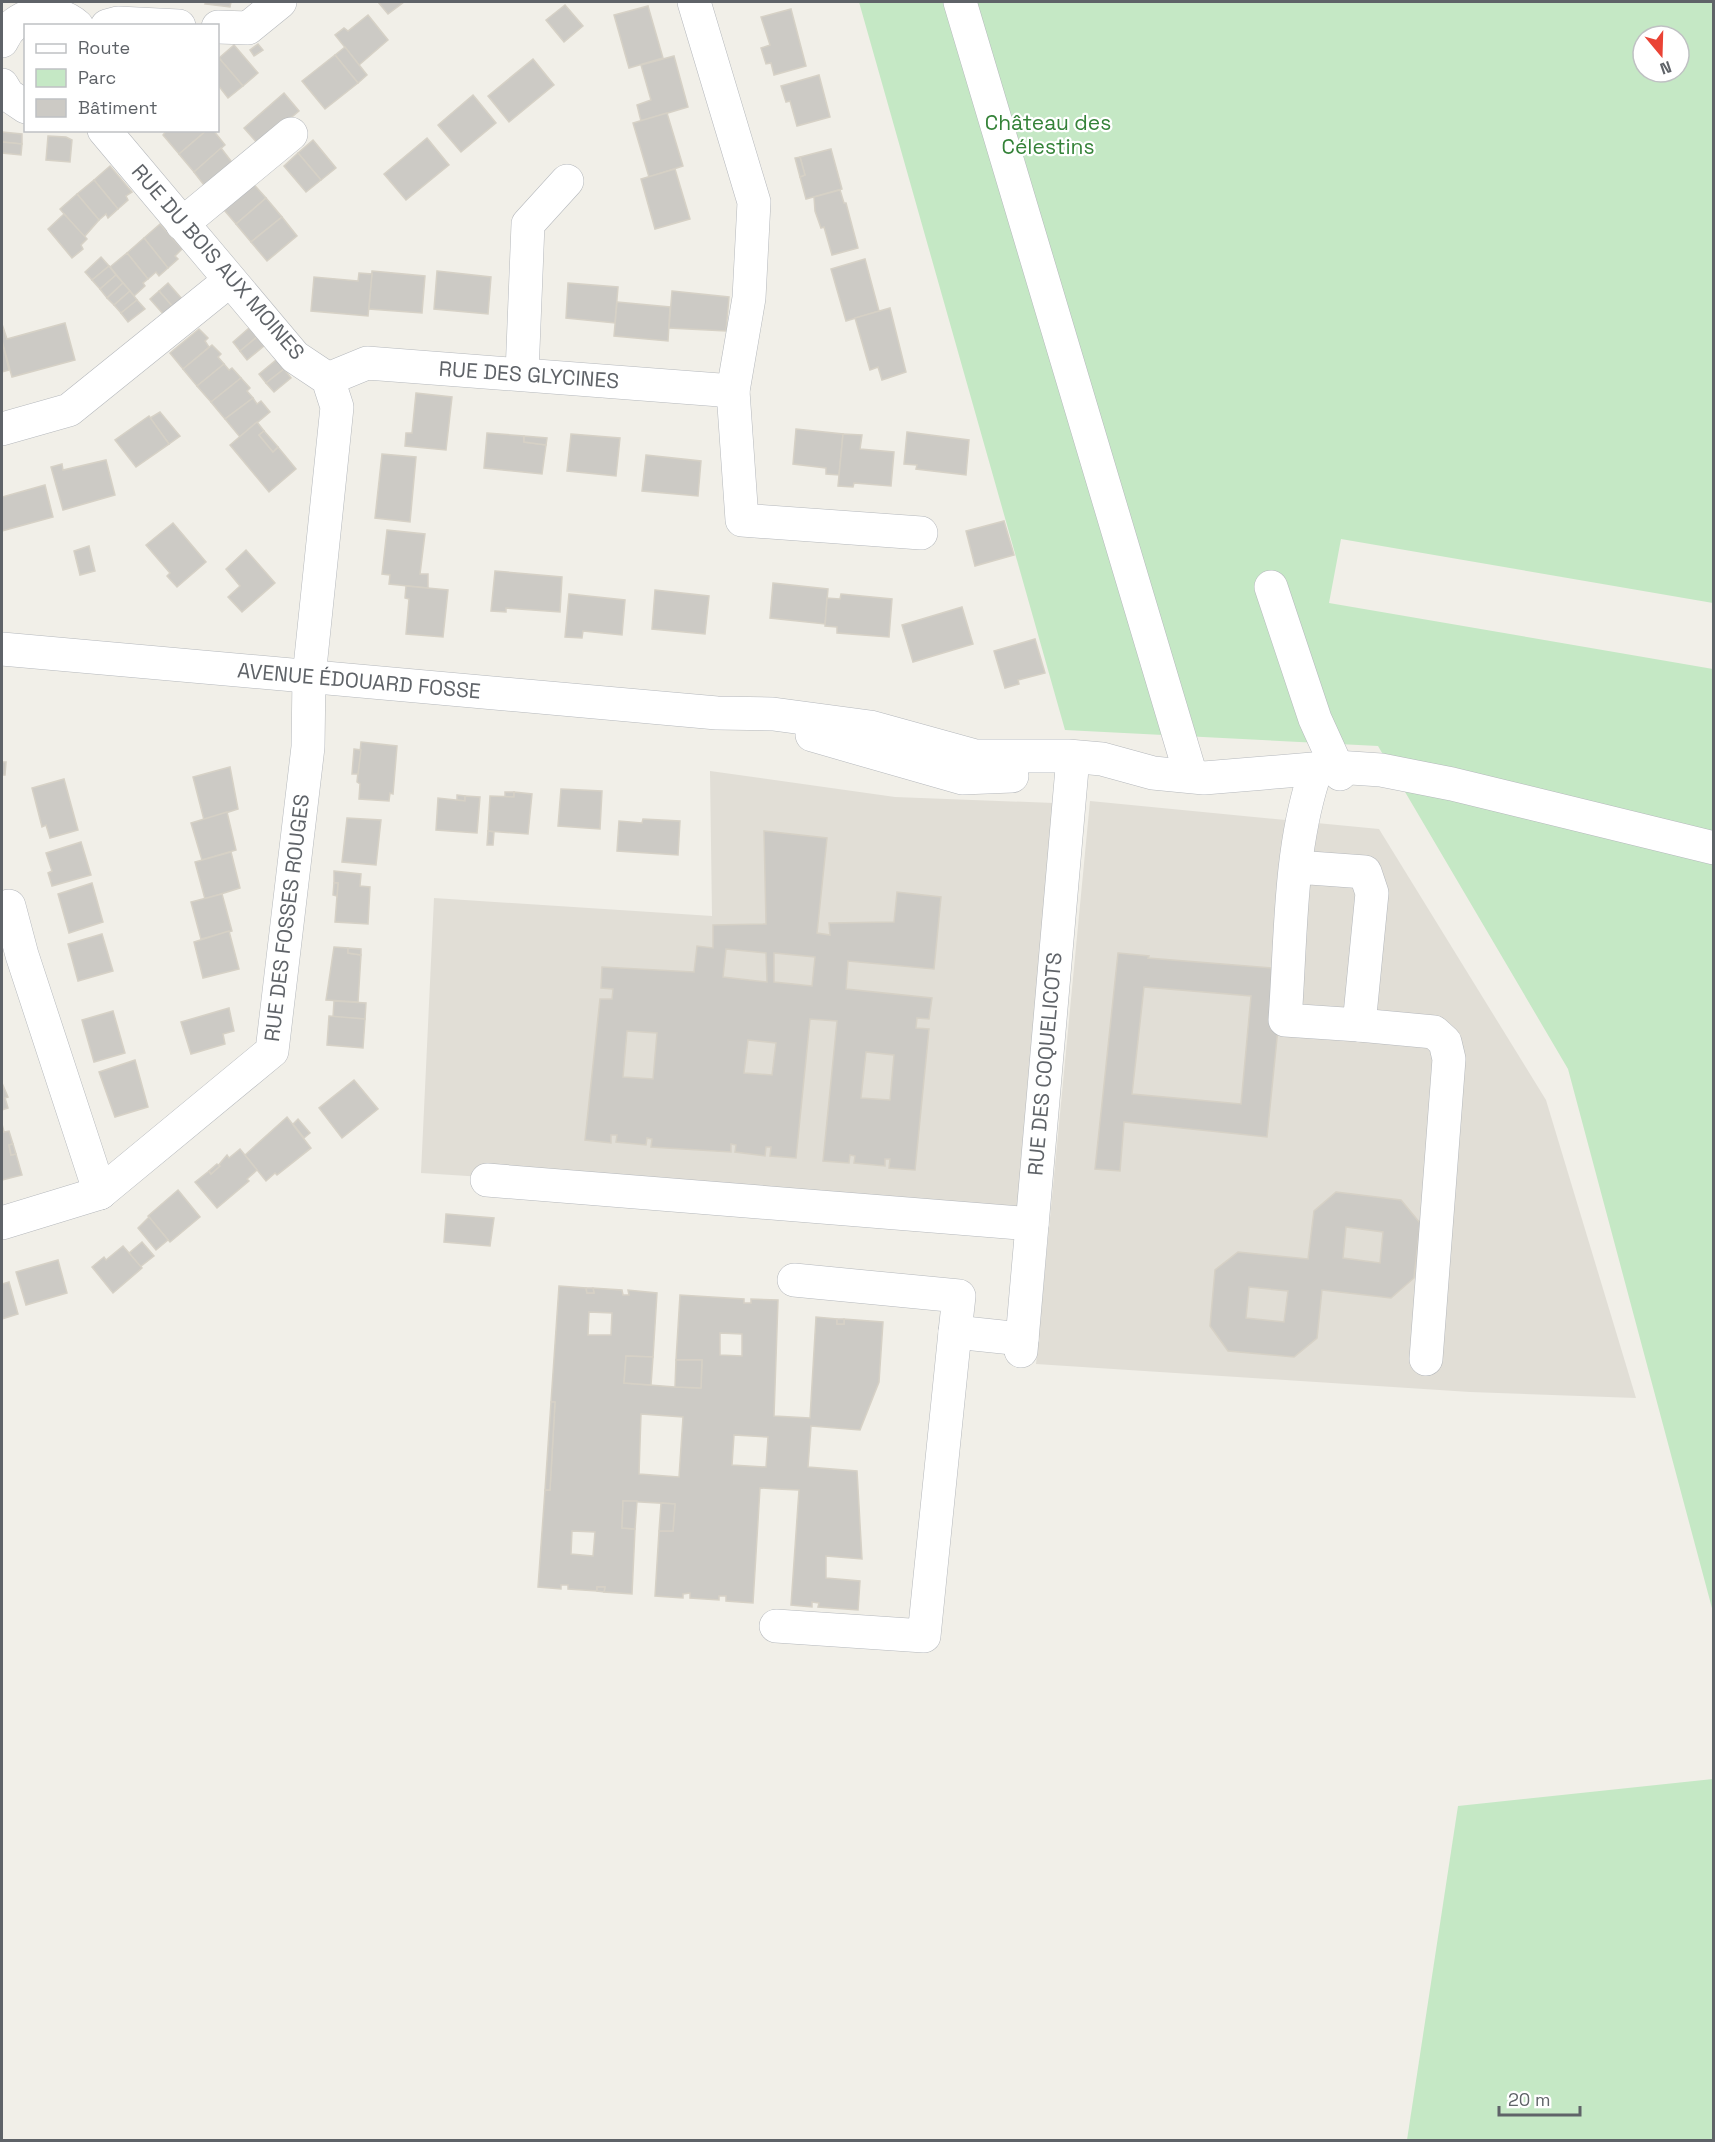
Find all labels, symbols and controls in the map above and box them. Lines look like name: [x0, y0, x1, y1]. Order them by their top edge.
legend: [24, 24, 219, 132]
north arrow: [1631, 24, 1691, 84]
text: Route: [78, 36, 130, 59]
text: N: [1657, 56, 1674, 79]
text: Parc: [78, 66, 116, 89]
text: Bâtiment: [78, 96, 158, 119]
park label: Château des Célestins: [985, 109, 1111, 160]
street label: RUE DU BOIS AUX MOINES: [126, 158, 311, 365]
street label: RUE DES GLYCINES: [438, 355, 620, 394]
street label: AVENUE ÉDOUARD FOSSE: [236, 656, 482, 705]
street label: RUE DES FOSSES ROUGES: [258, 793, 315, 1043]
street label: RUE DES COQUELICOTS: [1021, 951, 1068, 1177]
scale bar: [1499, 2079, 1580, 2117]
text: 20 m: [1508, 2088, 1551, 2111]

